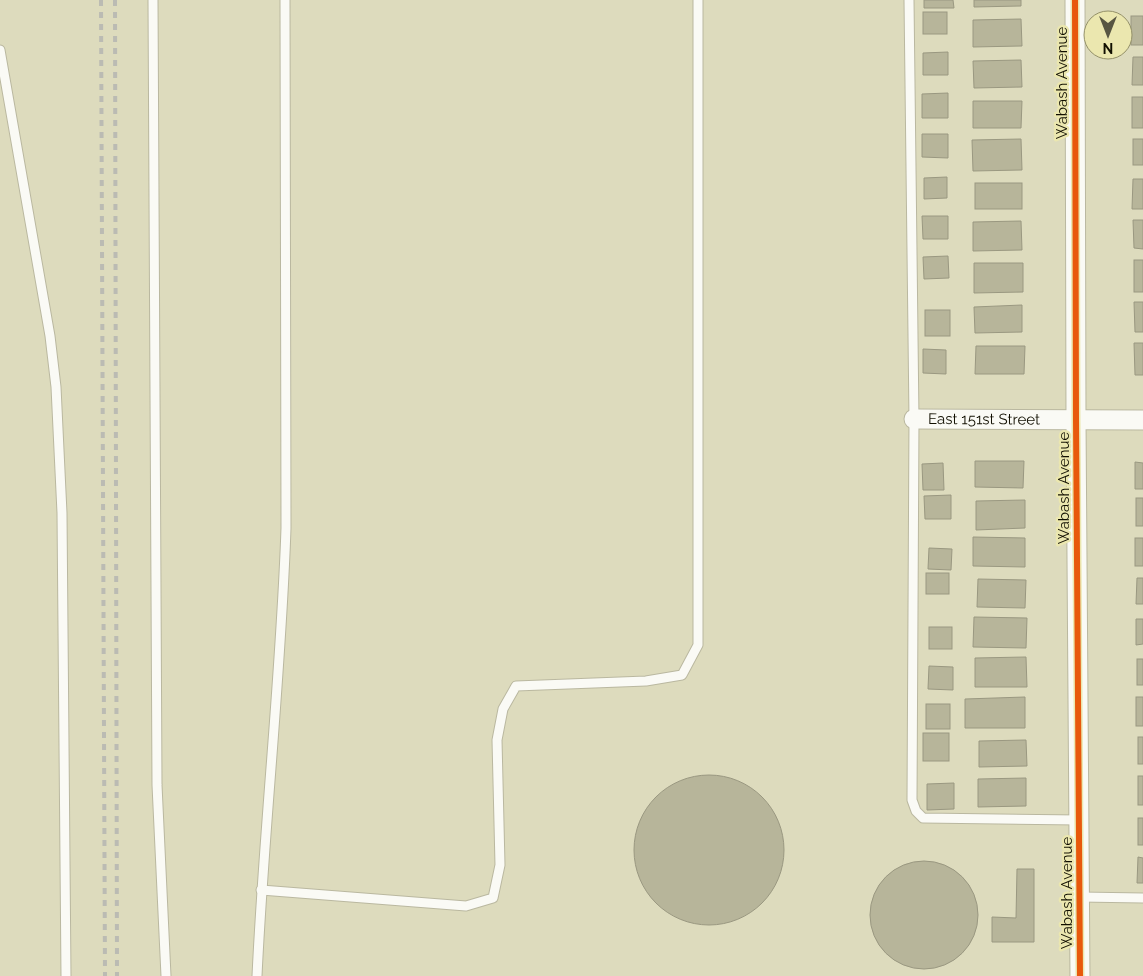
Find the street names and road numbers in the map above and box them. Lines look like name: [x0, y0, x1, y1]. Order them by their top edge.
street label: Wabash Avenue: [1053, 27, 1071, 139]
street label: East 151st Street: [928, 410, 1040, 429]
street label: Wabash Avenue: [1055, 432, 1073, 544]
street label: Wabash Avenue: [1058, 837, 1076, 949]

